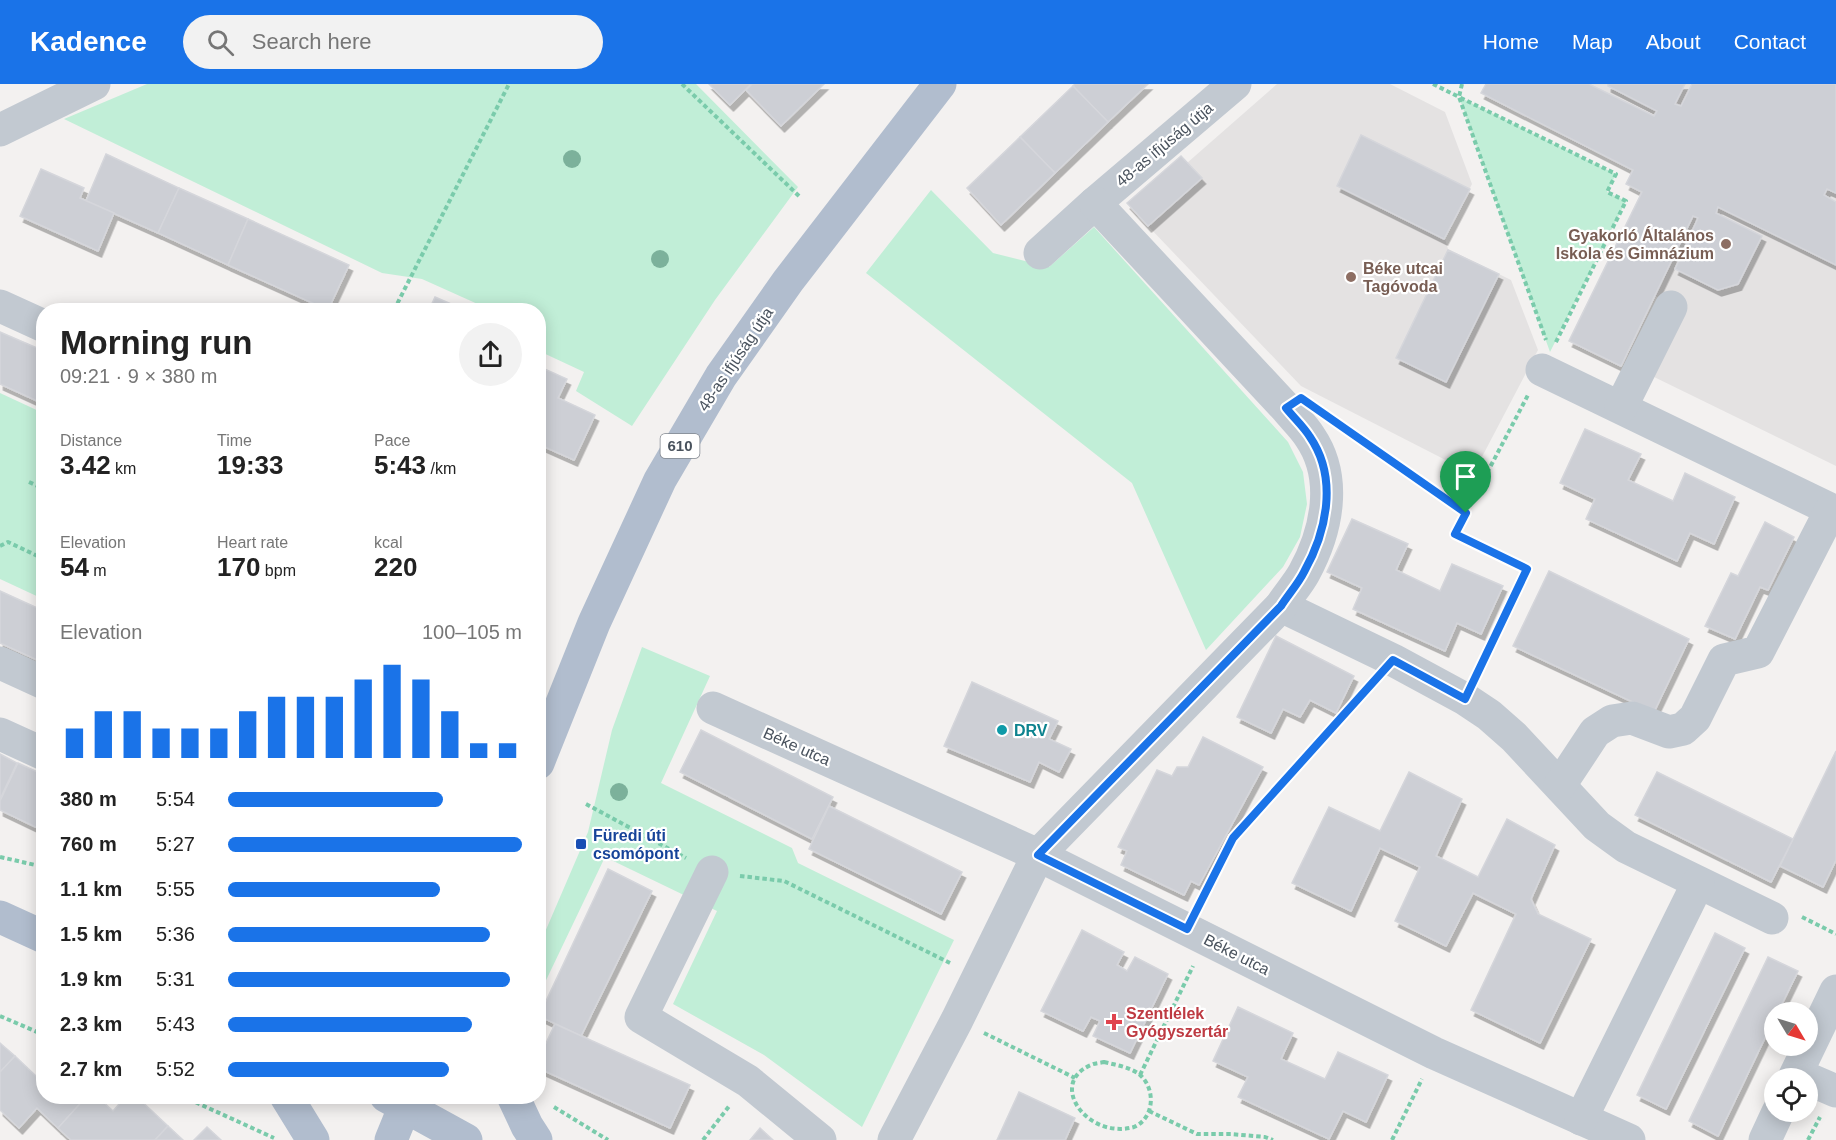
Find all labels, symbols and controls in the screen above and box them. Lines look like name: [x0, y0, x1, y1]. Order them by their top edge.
search box: [183, 15, 603, 69]
text: Kadence: [30, 26, 147, 57]
icon: search: [204, 26, 237, 59]
text: Search here: [252, 29, 372, 54]
text: Home: [1483, 30, 1539, 53]
text: Map: [1572, 30, 1613, 53]
text: About: [1646, 30, 1701, 53]
text: Contact: [1734, 30, 1806, 53]
street label: 48-as ifjúság útja: [1113, 99, 1216, 190]
place label: Gyakorló Általános Iskola és Gimnázium: [1556, 226, 1714, 262]
marker: Gyakorló Általános Iskola és Gimnázium: [1719, 237, 1733, 251]
place label: Béke utcai Tagóvoda: [1363, 260, 1443, 295]
marker: Béke utcai Tagóvoda: [1344, 270, 1358, 284]
street label: 48-as ifjúság útja: [695, 304, 776, 414]
button: share: [459, 323, 522, 386]
text: Morning run: [60, 324, 252, 361]
text: 09:21 · 9 × 380 m: [60, 365, 217, 387]
text: Distance: [60, 432, 122, 449]
text: Time: [217, 432, 252, 449]
text: Pace: [374, 432, 410, 449]
road number: 610: [660, 434, 700, 458]
text: 3.42: [60, 450, 111, 480]
text: 19:33: [217, 450, 284, 480]
text: 5:43: [374, 450, 426, 480]
pin: [1440, 451, 1491, 513]
text: km: [111, 460, 136, 477]
text: /km: [426, 460, 456, 477]
icon: arrive: [1449, 460, 1482, 493]
text: Elevation: [60, 534, 126, 551]
text: Heart rate: [217, 534, 288, 551]
text: kcal: [374, 534, 402, 551]
text: 54: [60, 552, 89, 582]
text: 170: [217, 552, 260, 582]
text: 220: [374, 552, 417, 582]
text: m: [89, 562, 107, 579]
text: bpm: [260, 562, 296, 579]
text: Elevation: [60, 621, 142, 643]
text: 100–105 m: [422, 621, 522, 643]
place label: DRV: [1014, 722, 1048, 739]
marker: DRV: [995, 723, 1009, 737]
street label: Béke utca: [761, 724, 833, 769]
text: 380 m: [60, 788, 117, 810]
text: 5:54: [156, 788, 195, 810]
place label: Füredi úti csomópont: [593, 827, 680, 862]
text: 760 m: [60, 833, 117, 855]
text: 5:27: [156, 833, 195, 855]
marker: Füredi úti csomópont: [574, 837, 588, 851]
text: 1.1 km: [60, 878, 122, 900]
text: 5:55: [156, 878, 195, 900]
text: 1.5 km: [60, 923, 122, 945]
text: 5:36: [156, 923, 195, 945]
street label: Béke utca: [1201, 931, 1272, 978]
text: 1.9 km: [60, 968, 122, 990]
text: 5:31: [156, 968, 195, 990]
north arrow: [1764, 1002, 1818, 1056]
map controls: [1764, 1002, 1818, 1122]
place label: Szentlélek Gyógyszertár: [1126, 1005, 1228, 1040]
text: 2.3 km: [60, 1013, 122, 1035]
text: 5:43: [156, 1013, 195, 1035]
marker: Szentlélek Gyógyszertár: [1107, 1015, 1121, 1029]
text: 2.7 km: [60, 1058, 122, 1080]
text: 5:52: [156, 1058, 195, 1080]
button: locate: [1764, 1068, 1818, 1122]

